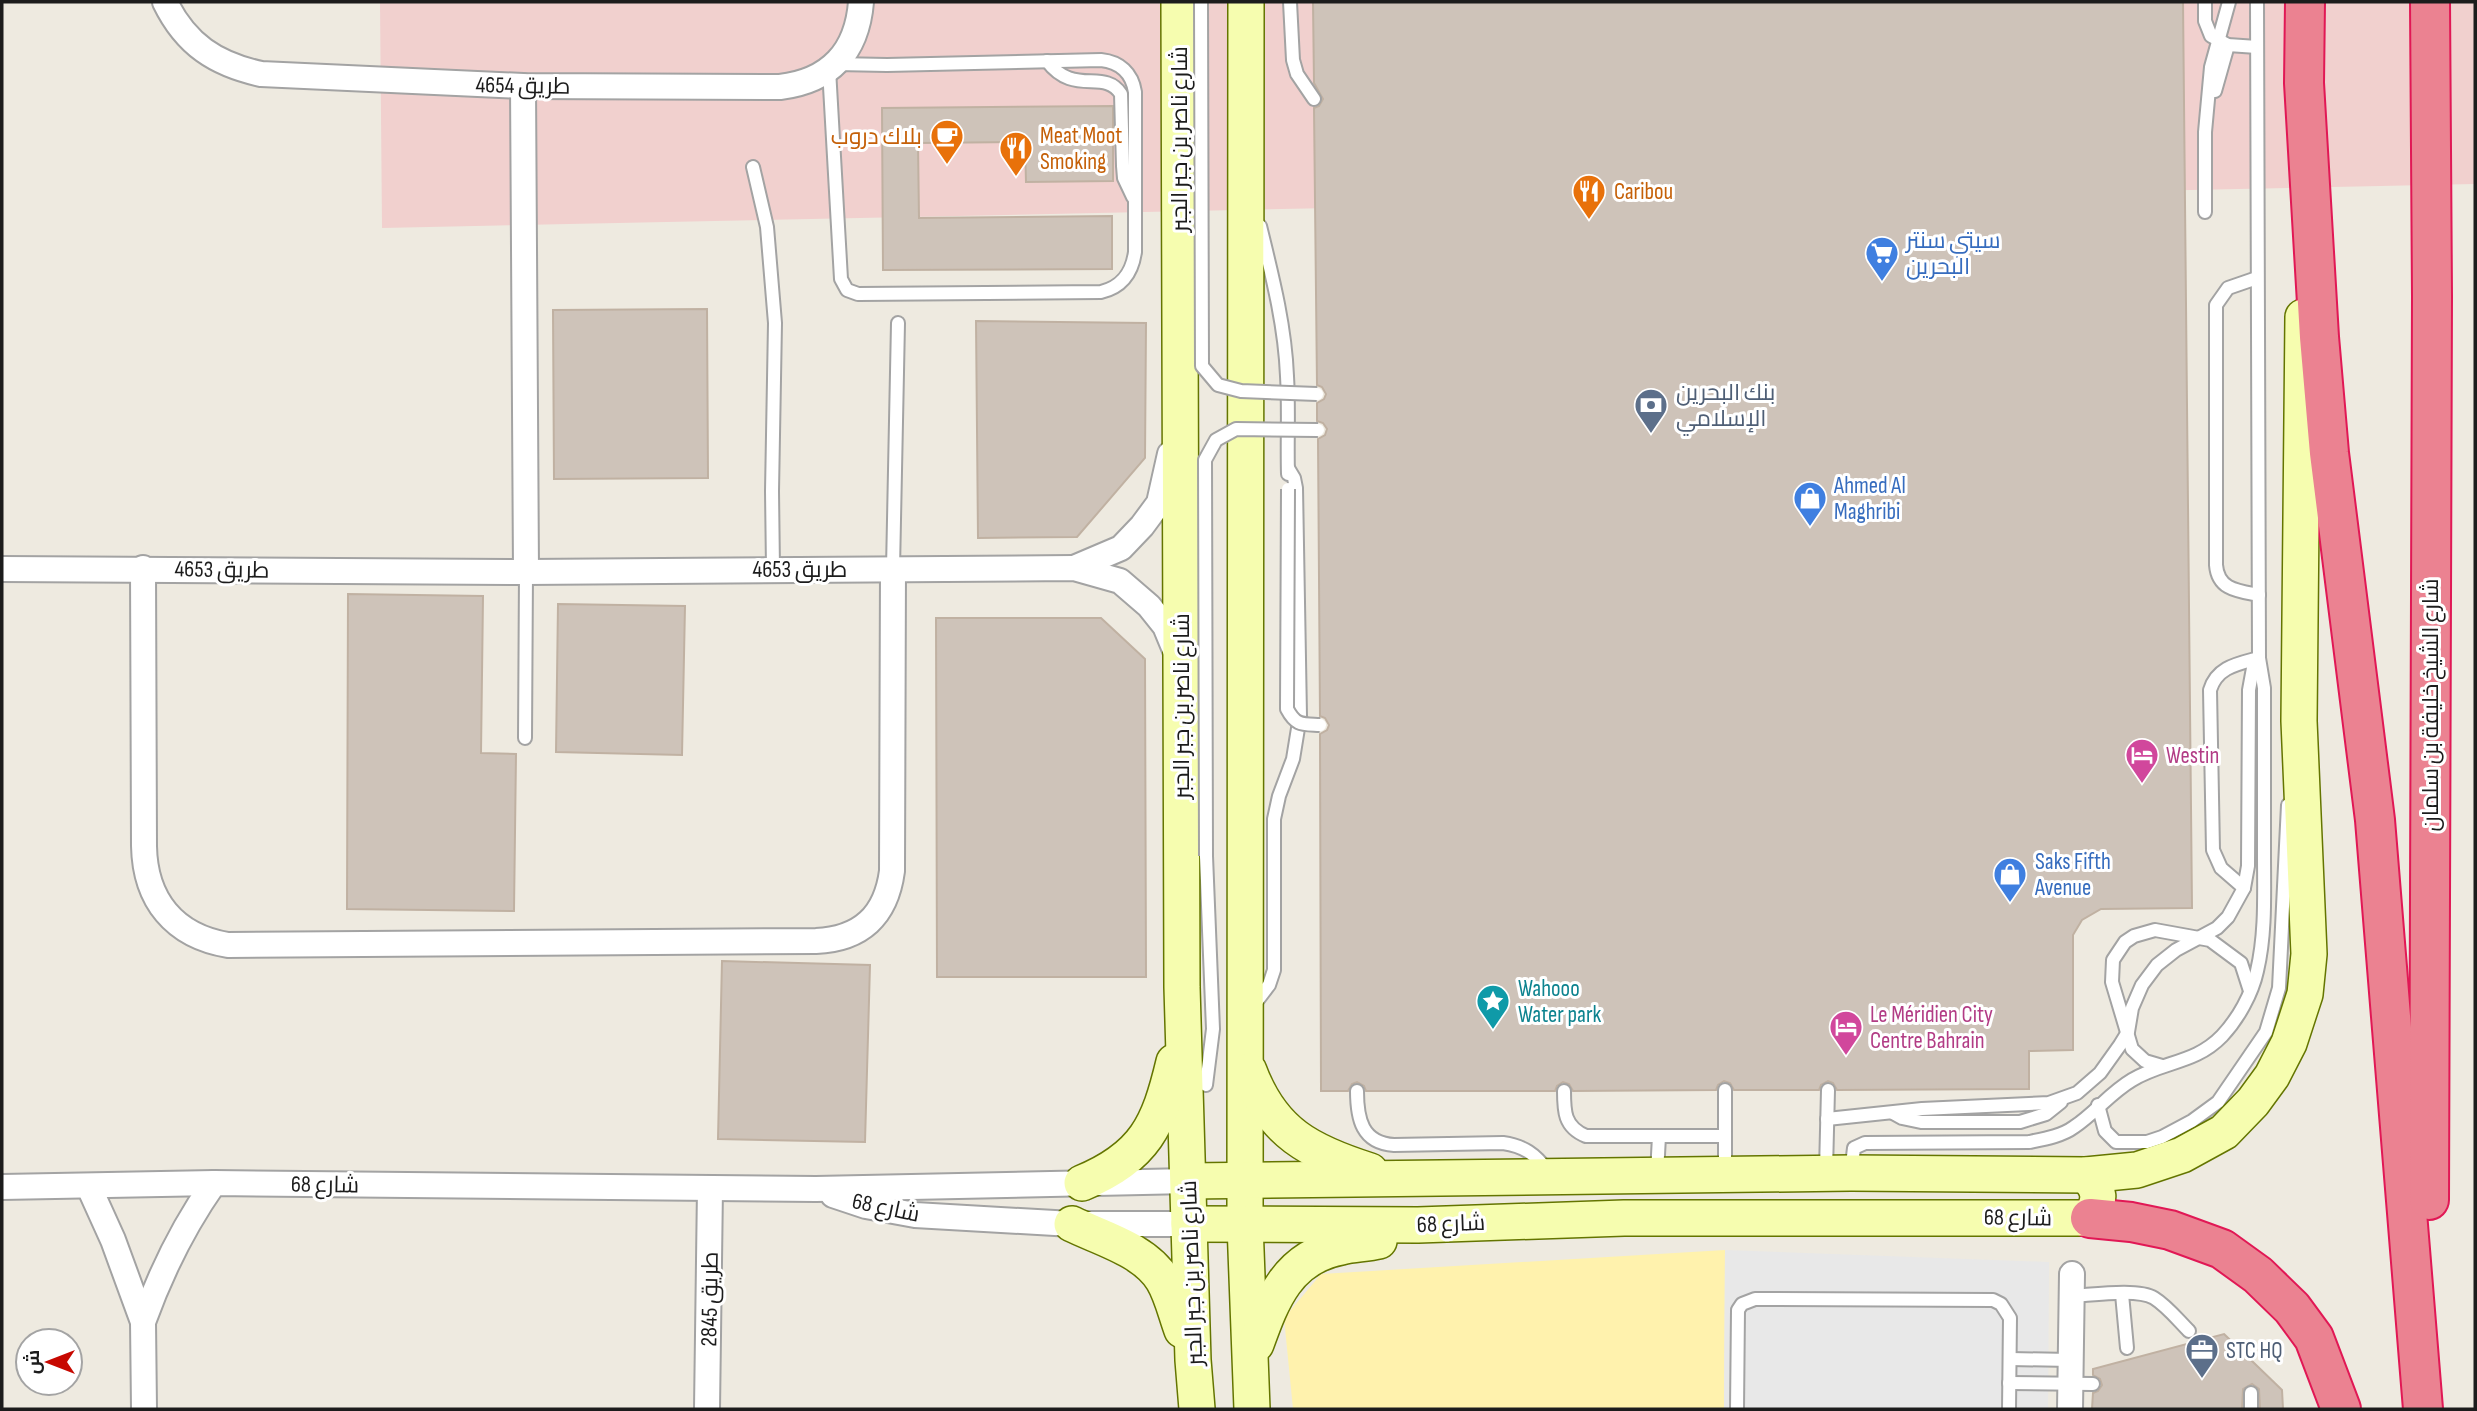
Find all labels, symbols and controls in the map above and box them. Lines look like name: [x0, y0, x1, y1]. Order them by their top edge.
street label: شارع ناصر بن جبر الجبر: [1166, 46, 1195, 234]
street label: طريق 4654: [475, 71, 571, 101]
cafe icon: بلاك دروب: [928, 117, 966, 166]
place label: Meat Moot Smoking: [1040, 122, 1122, 176]
place label: بلاك دروب: [831, 123, 922, 151]
restaurant icon: Meat Moot Smoking: [997, 129, 1035, 178]
restaurant icon: Caribou: [1570, 172, 1608, 221]
place label: Caribou: [1614, 178, 1673, 206]
place label: سيتي سنتر البحرين: [1904, 227, 2000, 281]
supermarket icon: سيتي سنتر البحرين: [1863, 234, 1901, 283]
place label: بنك البحرين الإسلامي: [1676, 379, 1775, 436]
bank icon: بنك البحرين الإسلامي: [1632, 386, 1670, 435]
place label: Ahmed Al Maghribi: [1833, 472, 1906, 526]
shop icon: Ahmed Al Maghribi: [1791, 479, 1829, 528]
street label: طريق 4653: [174, 555, 270, 585]
street label: طريق 4653: [753, 556, 847, 584]
street label: شارع الشيخ خليفة بن سلمان: [2417, 578, 2446, 832]
street label: شارع ناصر بن جبر الجبر: [1168, 613, 1197, 801]
hotel icon: Westin: [2123, 736, 2161, 785]
place label: Westin: [2166, 742, 2219, 770]
place label: Saks Fifth Avenue: [2034, 848, 2111, 902]
shop icon: Saks Fifth Avenue: [1991, 855, 2029, 904]
place label: Wahooo Water park: [1518, 975, 1601, 1029]
place icon: Wahooo Water park: [1474, 982, 1512, 1031]
place label: Le Méridien City Centre Bahrain: [1870, 1001, 1993, 1055]
hotel icon: Le Méridien City Centre Bahrain: [1827, 1008, 1865, 1057]
street label: شارع 68: [291, 1170, 359, 1201]
street label: شارع ناصر بن جبر الجبر: [1175, 1180, 1210, 1368]
street label: شارع 68: [849, 1187, 922, 1230]
street label: شارع 68: [1984, 1203, 2052, 1234]
street label: شارع 68: [1416, 1209, 1486, 1240]
street label: طريق 2845: [695, 1251, 725, 1347]
north arrow: [14, 1327, 84, 1397]
office icon: STC HQ: [2183, 1331, 2221, 1380]
place label: STC HQ: [2226, 1337, 2282, 1365]
text: ش: [22, 1350, 45, 1374]

